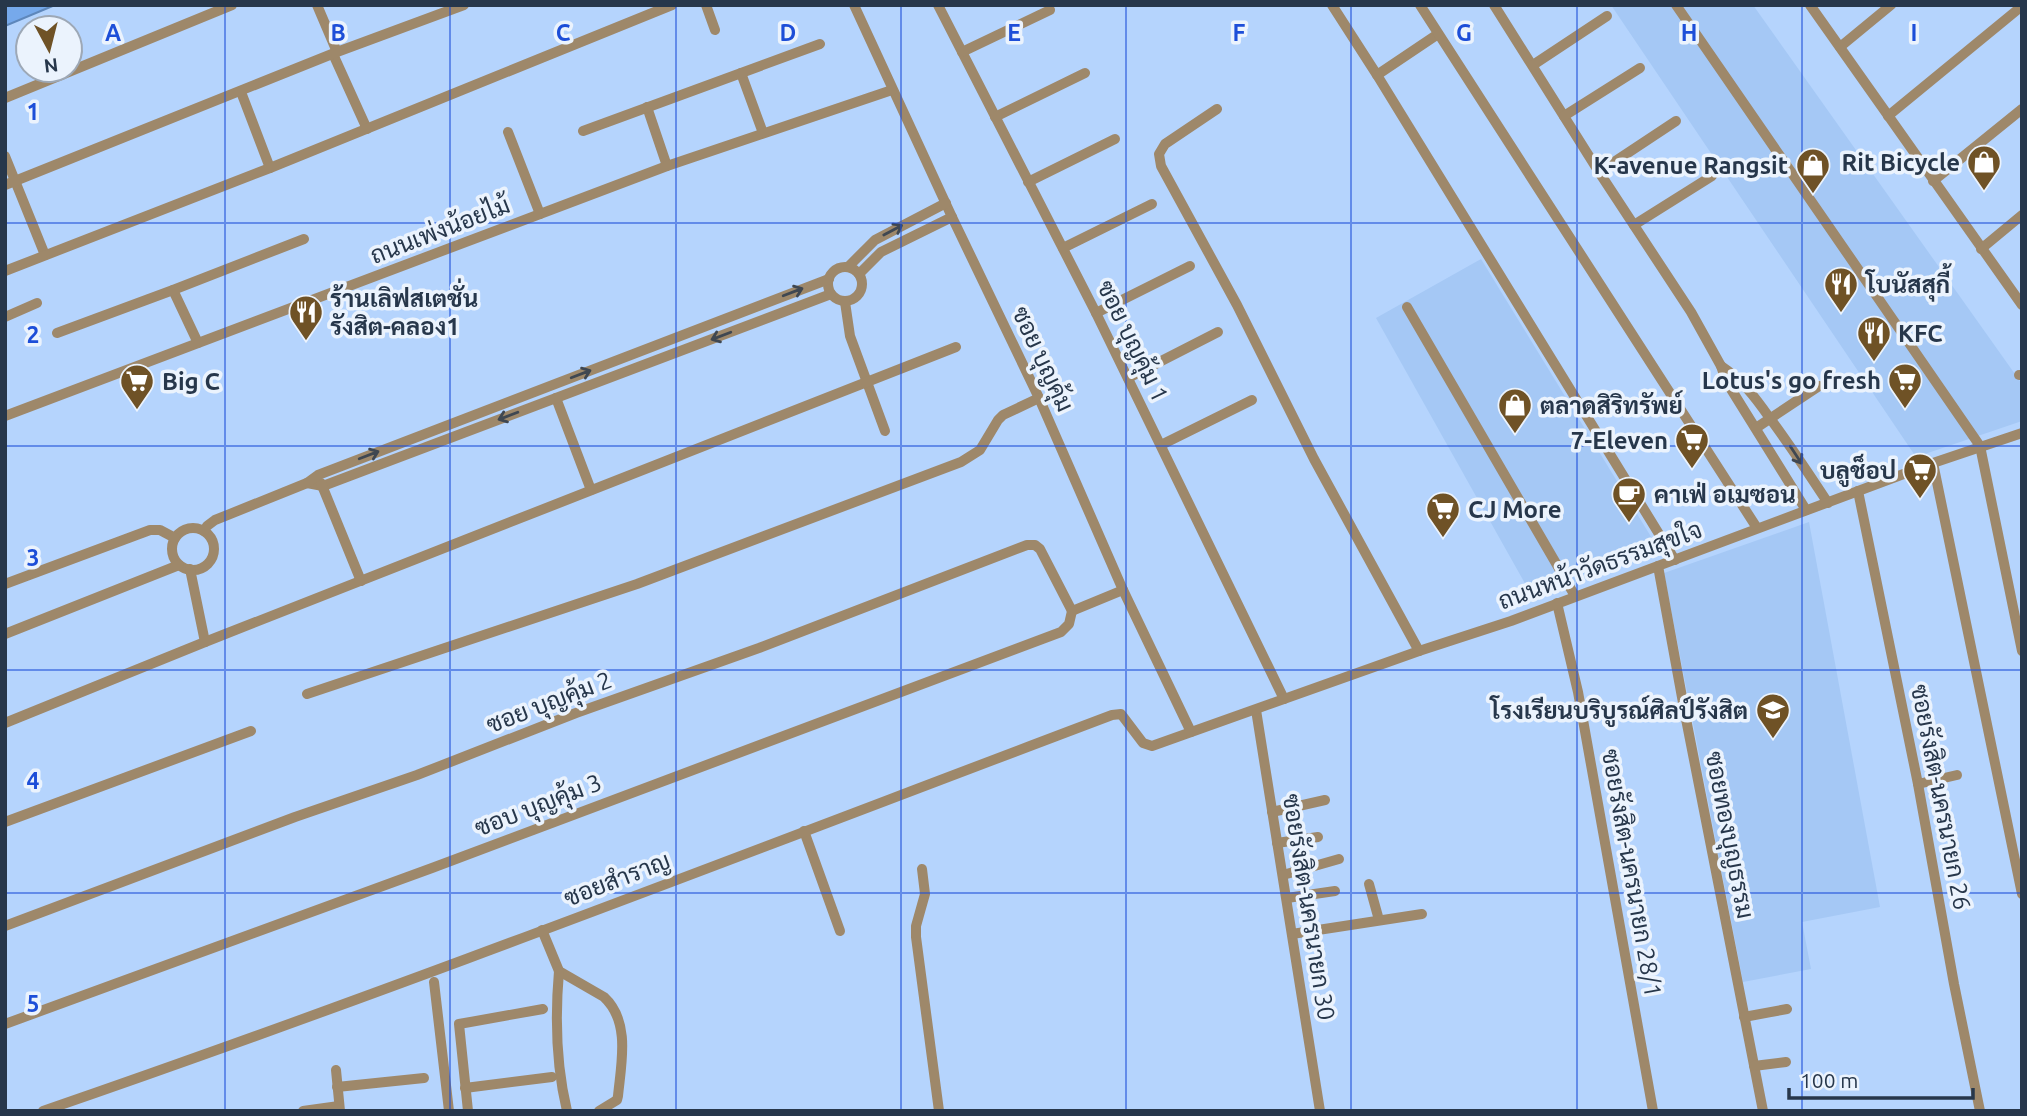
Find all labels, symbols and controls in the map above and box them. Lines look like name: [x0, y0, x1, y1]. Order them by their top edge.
north arrow: [14, 14, 84, 84]
text: A: [105, 20, 121, 45]
text: B: [330, 20, 346, 45]
text: C: [556, 20, 571, 45]
text: D: [780, 20, 796, 45]
text: E: [1007, 20, 1021, 45]
text: F: [1233, 20, 1246, 45]
text: G: [1456, 20, 1472, 45]
text: H: [1681, 20, 1697, 45]
text: I: [1911, 20, 1917, 45]
text: N: [43, 54, 59, 78]
text: 1: [27, 99, 39, 124]
shop icon: Rit Bicycle: [1965, 143, 2003, 192]
shop icon: K-avenue Rangsit: [1794, 146, 1832, 195]
place label: Rit Bicycle: [1842, 149, 1960, 176]
place label: K-avenue Rangsit: [1593, 152, 1788, 179]
street label: ถนนเพ่งน้อยไม้: [366, 189, 515, 269]
one-way arrow: [882, 223, 903, 236]
place label: โบนัสสุกี้: [1864, 263, 1952, 302]
restaurant icon: โบนัสสุกี้: [1822, 265, 1860, 314]
street label: ซอย บุญคุ้ม 1: [1089, 275, 1175, 407]
place label: ร้านเลิฟสเตชั่น รังสิต-คลอง1: [330, 278, 478, 340]
one-way arrow: [782, 285, 804, 298]
restaurant icon: ร้านเลิฟสเตชั่น รังสิต-คลอง1: [287, 293, 325, 342]
street label: ซอย บุญคุ้ม: [1004, 302, 1080, 417]
restaurant icon: KFC: [1855, 314, 1893, 363]
place label: KFC: [1898, 320, 1943, 347]
text: 2: [27, 322, 39, 347]
one-way arrow: [711, 330, 733, 343]
supermarket icon: Lotus's go fresh: [1886, 361, 1924, 410]
supermarket icon: Big C: [118, 362, 156, 411]
one-way arrow: [570, 366, 591, 379]
place label: Lotus's go fresh: [1702, 367, 1881, 394]
place label: Big C: [162, 368, 220, 395]
shop icon: ตลาดสิริทรัพย์: [1496, 386, 1534, 435]
place label: ตลาดสิริทรัพย์: [1540, 390, 1684, 419]
one-way arrow: [498, 411, 520, 423]
supermarket icon: 7-Eleven: [1673, 421, 1711, 470]
place label: 7-Eleven: [1571, 427, 1668, 454]
one-way arrow: [1789, 444, 1803, 464]
one-way arrow: [357, 448, 379, 461]
supermarket icon: บลูช็อป: [1901, 451, 1939, 500]
place label: บลูช็อป: [1820, 453, 1896, 487]
cafe icon: คาเฟ่ อเมซอน: [1610, 475, 1648, 524]
place label: คาเฟ่ อเมซอน: [1654, 481, 1796, 508]
supermarket icon: CJ More: [1424, 490, 1462, 539]
place label: CJ More: [1468, 496, 1562, 523]
street label: ถนนหน้าวัดธรรมสุขใจ: [1494, 514, 1707, 617]
text: 3: [27, 545, 39, 570]
street label: ซอย บุญคุ้ม 2: [482, 665, 616, 741]
street label: ซอยรังสิต-นครนายก 26: [1906, 682, 1976, 912]
school or university icon: โรงเรียนบริบูรณ์ศิลป์รังสิต: [1754, 691, 1792, 740]
place label: โรงเรียนบริบูรณ์ศิลป์รังสิต: [1488, 695, 1748, 727]
street label: ซอยรังสิต-นครนายก 28/1: [1597, 747, 1667, 999]
street label: ซอยทองบุญธรรม: [1698, 749, 1759, 921]
text: 4: [27, 768, 40, 793]
street label: ซอบ บุญคุ้ม 3: [470, 768, 606, 844]
street label: ซอยรังสิต-นครนายก 30: [1278, 792, 1340, 1022]
street label: ซอยสำราญ: [560, 846, 674, 912]
text: 5: [27, 991, 39, 1016]
scale bar: [1789, 1056, 1973, 1100]
text: 100 m: [1800, 1068, 1858, 1092]

